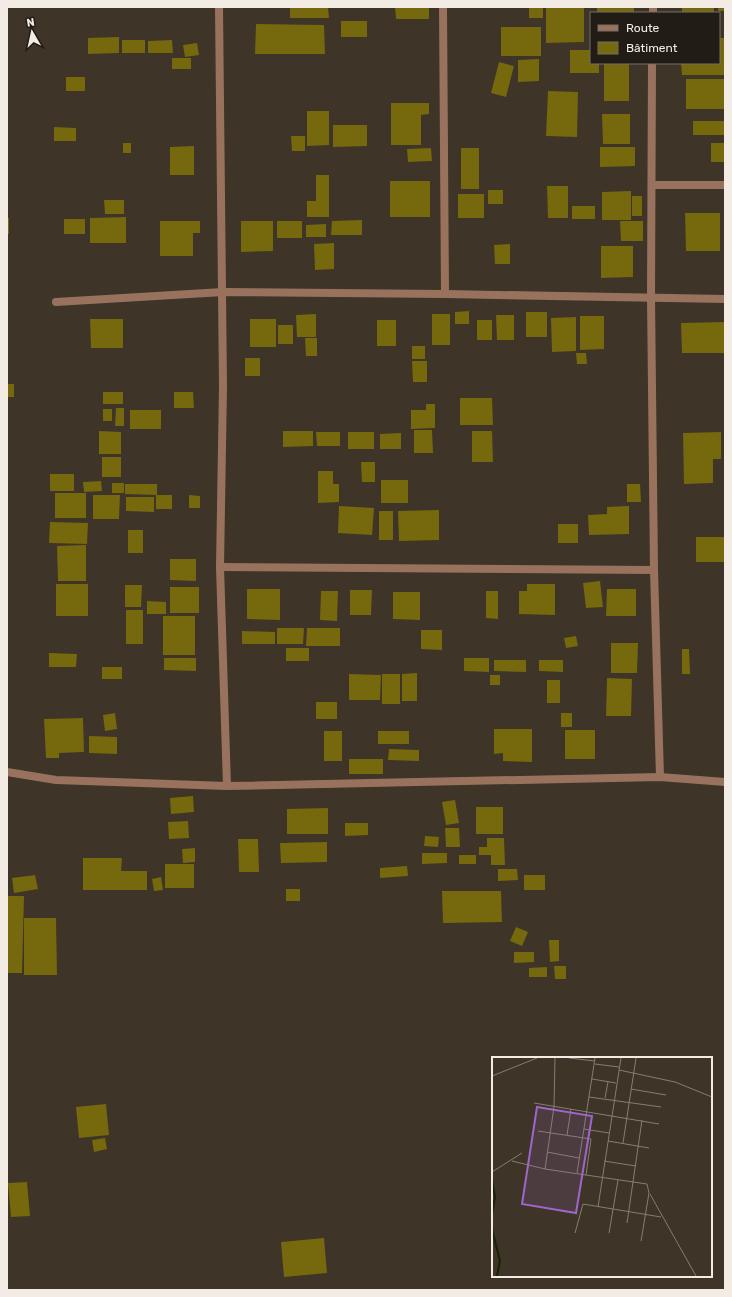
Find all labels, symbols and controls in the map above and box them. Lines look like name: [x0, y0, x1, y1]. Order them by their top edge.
north arrow: [12, 12, 52, 52]
legend: [590, 12, 720, 64]
text: N: [26, 16, 36, 30]
text: Route: [626, 21, 660, 35]
text: Bâtiment: [626, 41, 678, 55]
inset map: [492, 1057, 712, 1277]

